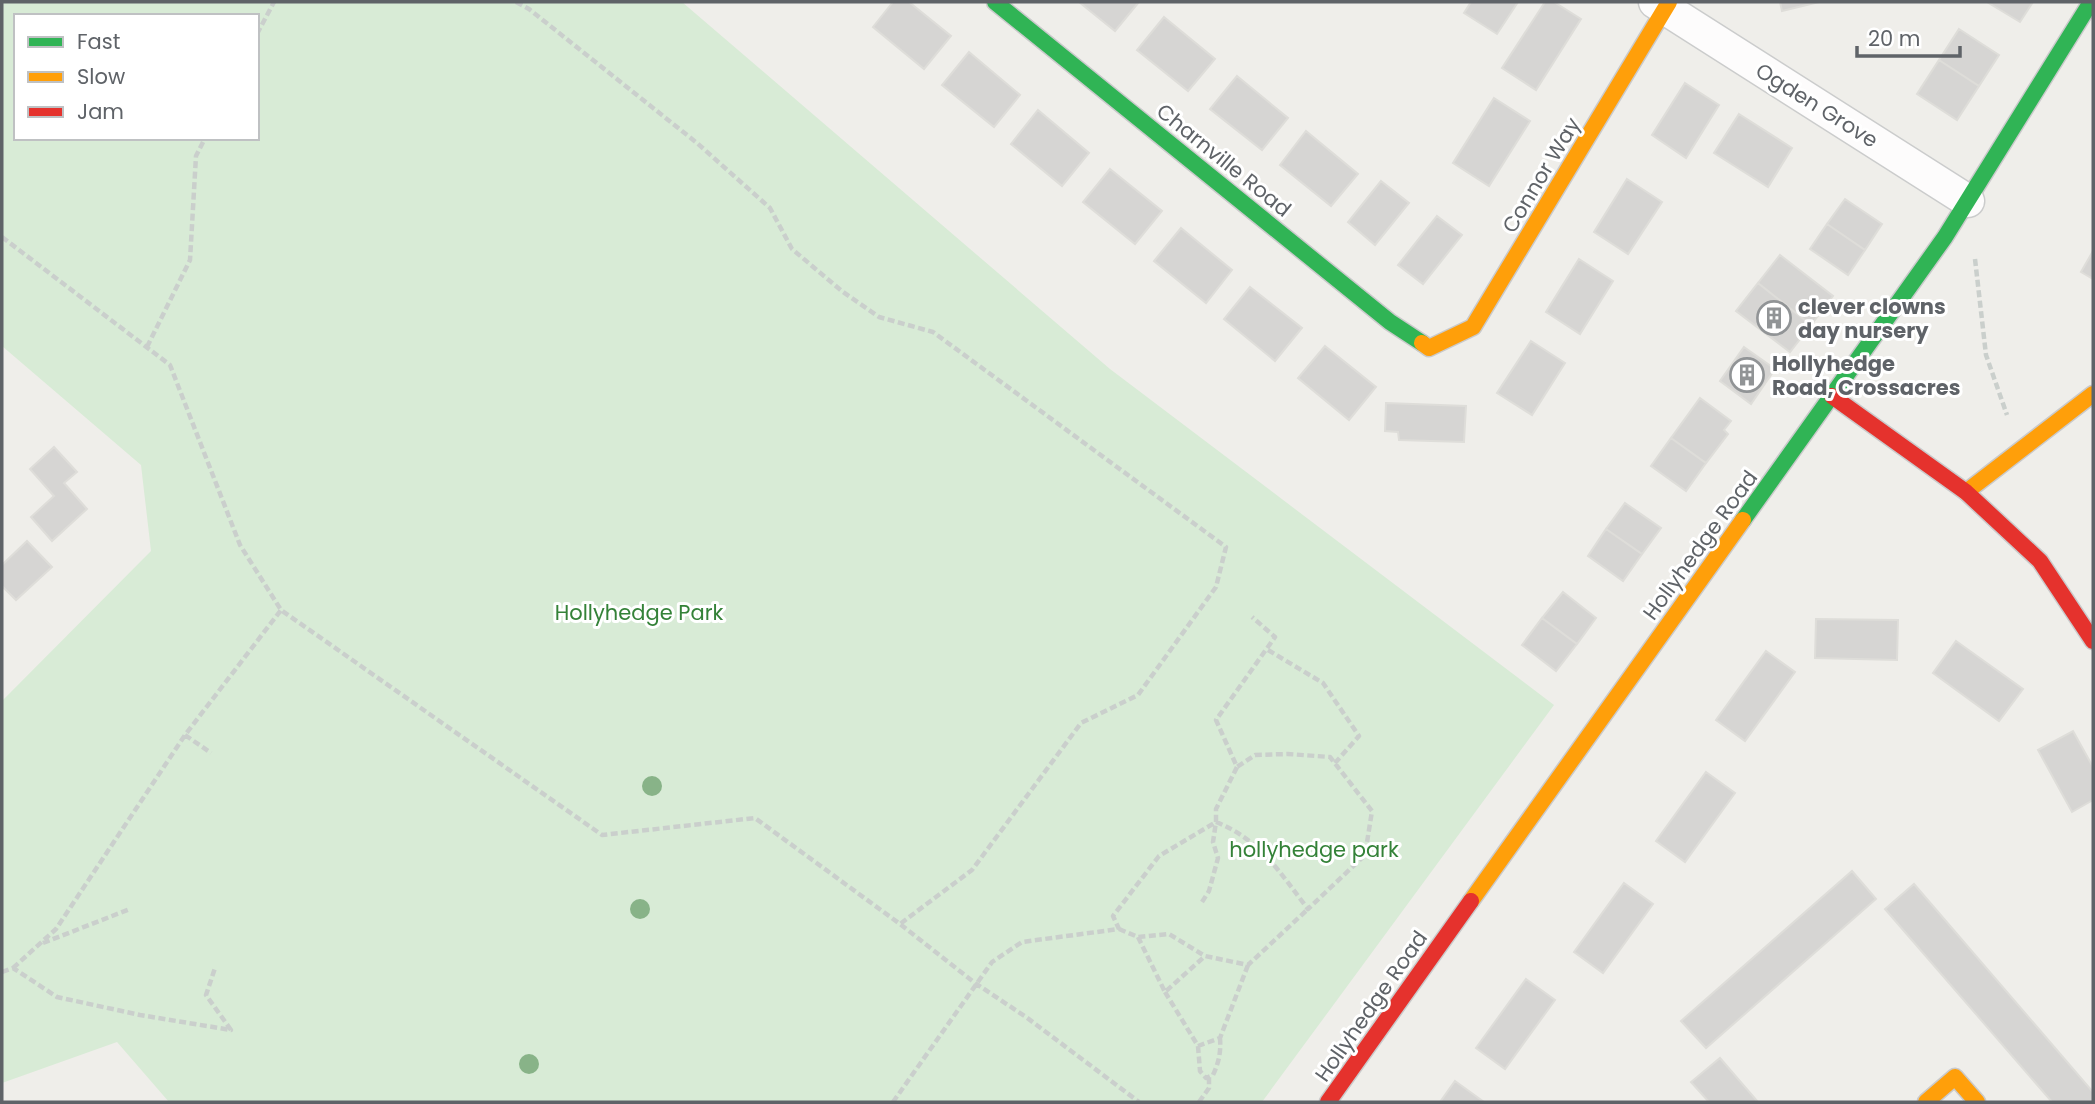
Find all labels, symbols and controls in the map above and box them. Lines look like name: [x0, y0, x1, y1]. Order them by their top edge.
legend: [14, 14, 259, 140]
scale bar: [1857, 14, 1960, 58]
text: 20 m: [1868, 24, 1921, 53]
text: Fast: [77, 27, 120, 56]
street label: Ogden Grove: [1750, 56, 1884, 154]
text: Slow: [77, 62, 125, 91]
text: Jam: [77, 97, 124, 126]
street label: Charnville Road: [1151, 97, 1297, 223]
street label: Connor Way: [1495, 112, 1587, 238]
place label: clever clowns day nursery: [1798, 292, 1946, 345]
building icon: clever clowns day nursery: [1755, 299, 1793, 337]
place label: Hollyhedge Road, Crossacres: [1772, 349, 1960, 402]
building icon: Hollyhedge Road, Crossacres: [1728, 356, 1766, 394]
street label: Hollyhedge Road: [1636, 464, 1764, 626]
park label: Hollyhedge Park: [555, 598, 723, 627]
park label: hollyhedge park: [1229, 835, 1399, 864]
street label: Hollyhedge Road: [1308, 925, 1434, 1087]

